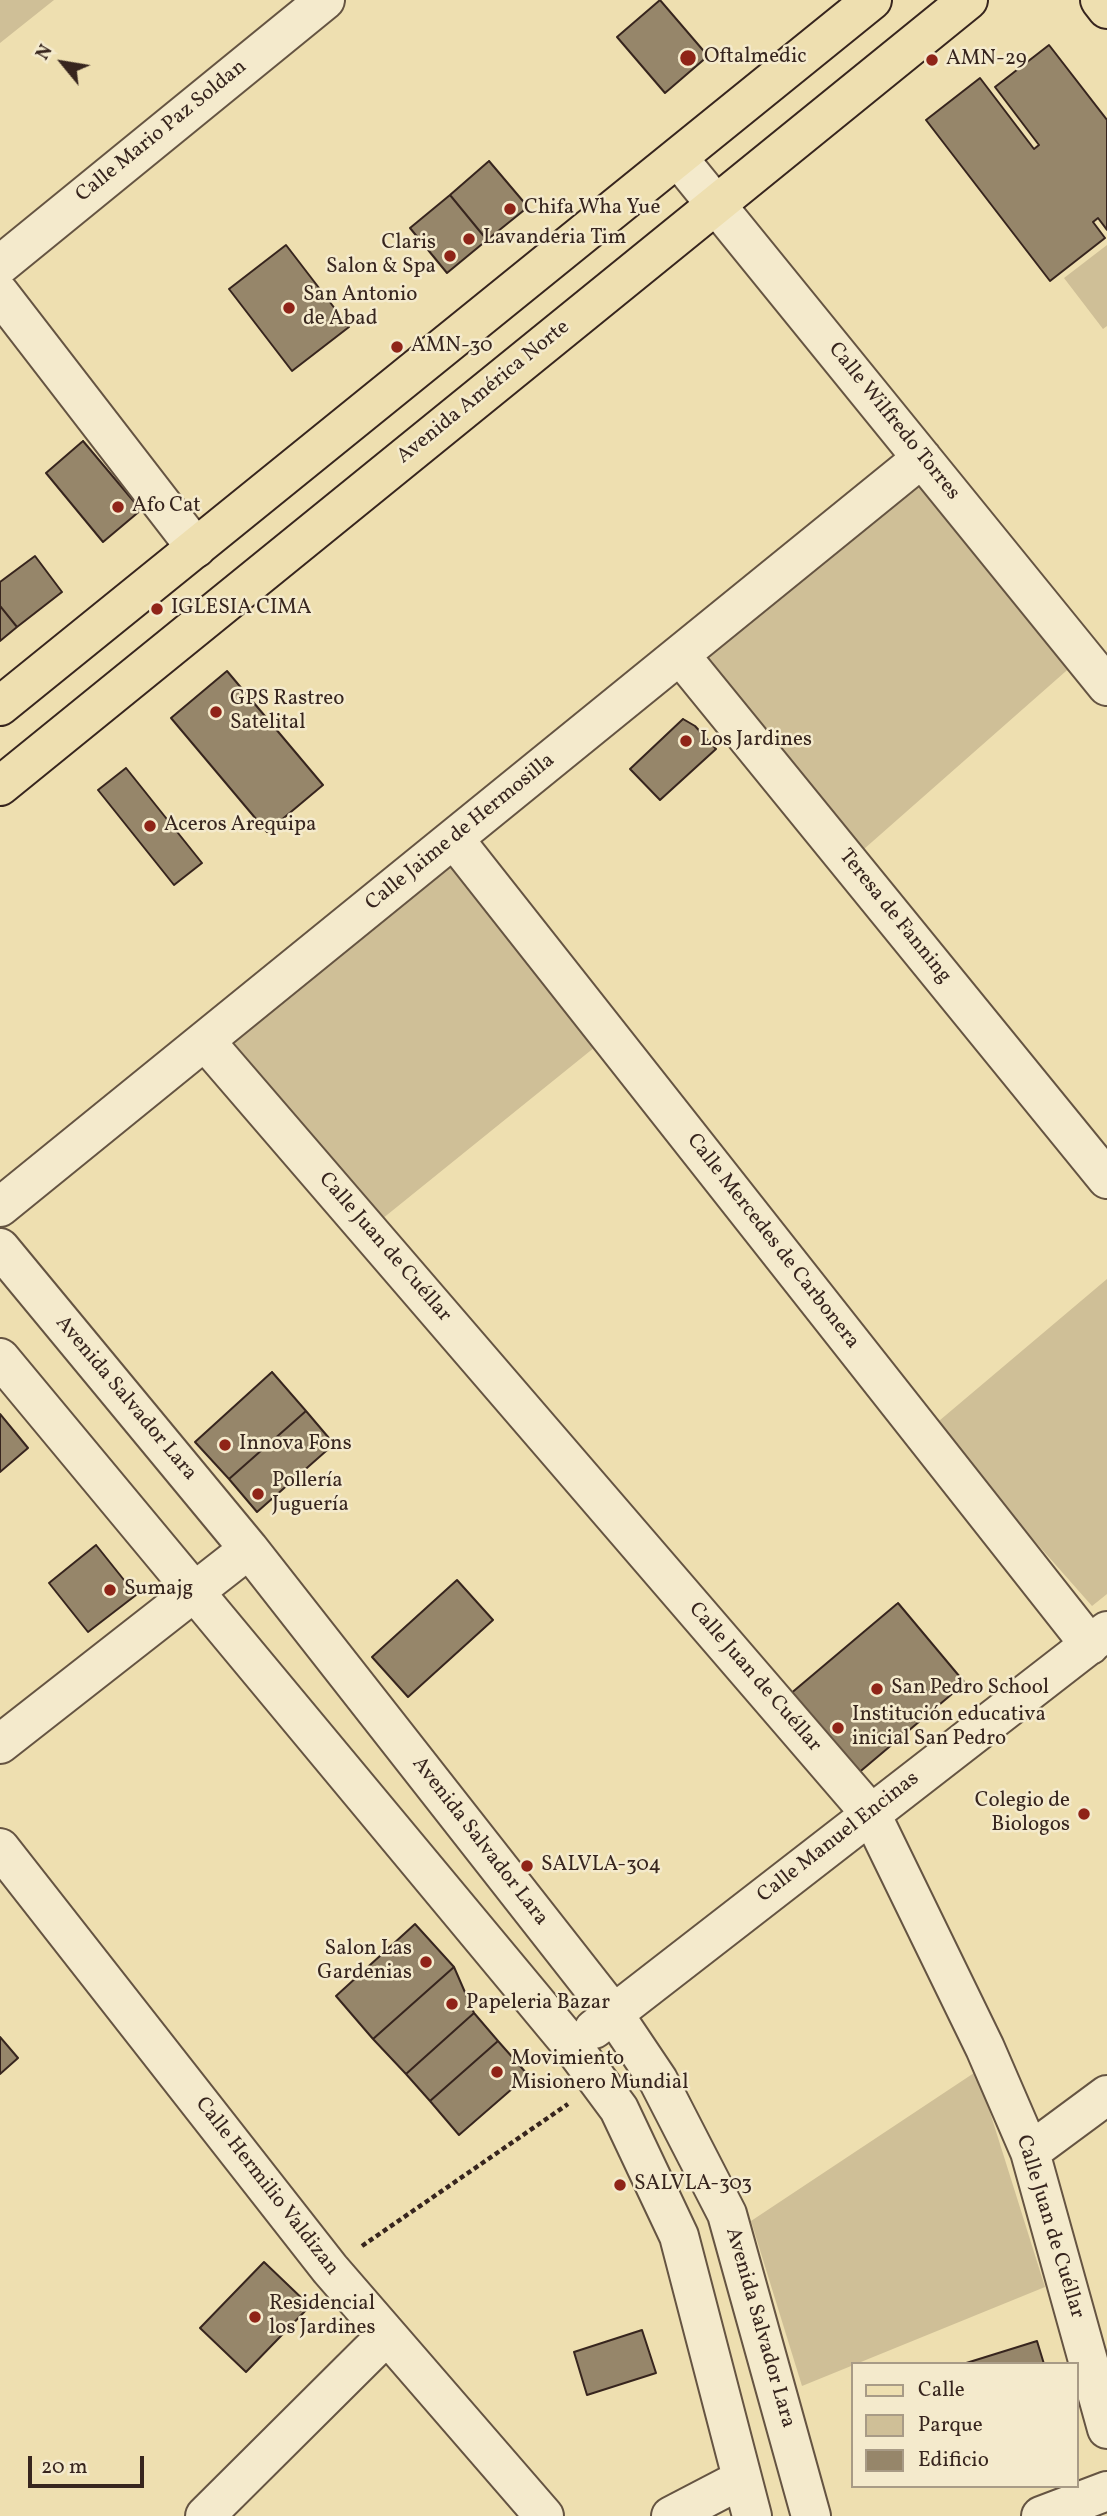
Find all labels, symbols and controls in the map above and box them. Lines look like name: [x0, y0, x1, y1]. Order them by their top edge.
north arrow: [28, 28, 98, 98]
text: N: [30, 40, 60, 65]
place label: Oftalmedic: [704, 45, 807, 71]
place label: AMN-29: [946, 47, 1027, 73]
marker: Oftalmedic: [678, 48, 698, 68]
marker: AMN-29: [924, 52, 940, 68]
street label: Calle Mario Paz Soldan: [72, 55, 252, 209]
place label: Chifa Wha Yue: [524, 196, 660, 222]
marker: Chifa Wha Yue: [502, 201, 518, 217]
place label: Lavanderia Tim: [483, 226, 626, 252]
place label: Claris Salon & Spa: [326, 231, 436, 281]
marker: Lavanderia Tim: [461, 231, 477, 247]
marker: Claris Salon & Spa: [442, 248, 458, 264]
place label: San Antonio de Abad: [303, 283, 417, 333]
marker: San Antonio de Abad: [281, 300, 297, 316]
street label: Avenida América Norte: [393, 316, 575, 470]
place label: AMN-30: [411, 334, 493, 360]
street label: Calle Wilfredo Torres: [822, 338, 964, 506]
marker: AMN-30: [389, 339, 405, 355]
place label: Afo Cat: [132, 494, 201, 520]
marker: Afo Cat: [110, 499, 126, 515]
place label: IGLESIA CIMA: [171, 596, 312, 622]
marker: IGLESIA CIMA: [149, 601, 165, 617]
place label: GPS Rastreo Satelital: [230, 687, 344, 737]
marker: GPS Rastreo Satelital: [208, 704, 224, 720]
place label: Los Jardines: [700, 728, 812, 754]
marker: Los Jardines: [678, 733, 694, 749]
street label: Calle Jaime de Hermosilla: [361, 749, 561, 917]
place label: Aceros Arequipa: [164, 813, 317, 839]
marker: Aceros Arequipa: [142, 818, 158, 834]
street label: Teresa de Fanning: [832, 845, 956, 989]
street label: Calle Mercedes de Carbonera: [680, 1129, 864, 1355]
street label: Calle Juan de Cuéllar: [312, 1168, 456, 1328]
street label: Avenida Salvador Lara: [49, 1312, 201, 1486]
place label: Innova Fons: [239, 1432, 352, 1458]
marker: Innova Fons: [217, 1437, 233, 1453]
place label: Pollería Juguería: [272, 1469, 349, 1519]
marker: Pollería Juguería: [250, 1486, 266, 1502]
place label: Sumajg: [124, 1577, 193, 1603]
marker: Sumajg: [102, 1582, 118, 1598]
street label: Calle Juan de Cuéllar: [682, 1598, 826, 1758]
place label: San Pedro School: [891, 1676, 1049, 1702]
marker: San Pedro School: [869, 1681, 885, 1697]
place label: Institución educativa inicial San Pedro: [852, 1703, 1046, 1753]
marker: Institución educativa inicial San Pedro: [830, 1720, 846, 1736]
street label: Avenida Salvador Lara: [405, 1753, 553, 1931]
street label: Calle Manuel Encinas: [753, 1767, 925, 1909]
place label: Colegio de Biologos: [975, 1789, 1070, 1839]
marker: Colegio de Biologos: [1076, 1806, 1092, 1822]
place label: SALVLA-304: [541, 1853, 661, 1879]
marker: SALVLA-304: [519, 1858, 535, 1874]
place label: Salon Las Gardenias: [317, 1937, 412, 1987]
marker: Salon Las Gardenias: [418, 1954, 434, 1970]
place label: Papeleria Bazar: [466, 1991, 610, 2017]
marker: Papeleria Bazar: [444, 1996, 460, 2012]
place label: Movimiento Misionero Mundial: [511, 2047, 688, 2097]
marker: Movimiento Misionero Mundial: [489, 2064, 505, 2080]
street label: Calle Hermilio Valdizan: [189, 2093, 343, 2281]
street label: Calle Juan de Cuéllar: [1009, 2132, 1089, 2322]
place label: SALVLA-303: [634, 2172, 752, 2198]
marker: SALVLA-303: [612, 2177, 628, 2193]
street label: Avenida Salvador Lara: [718, 2225, 800, 2431]
place label: Residencial los Jardines: [269, 2292, 375, 2342]
marker: Residencial los Jardines: [247, 2309, 263, 2325]
legend: [852, 2362, 1079, 2488]
text: Calle: [918, 2376, 965, 2405]
text: Parque: [918, 2411, 983, 2440]
scale bar: [32, 2442, 147, 2486]
text: Edificio: [918, 2446, 989, 2475]
text: 20 m: [41, 2453, 87, 2482]

